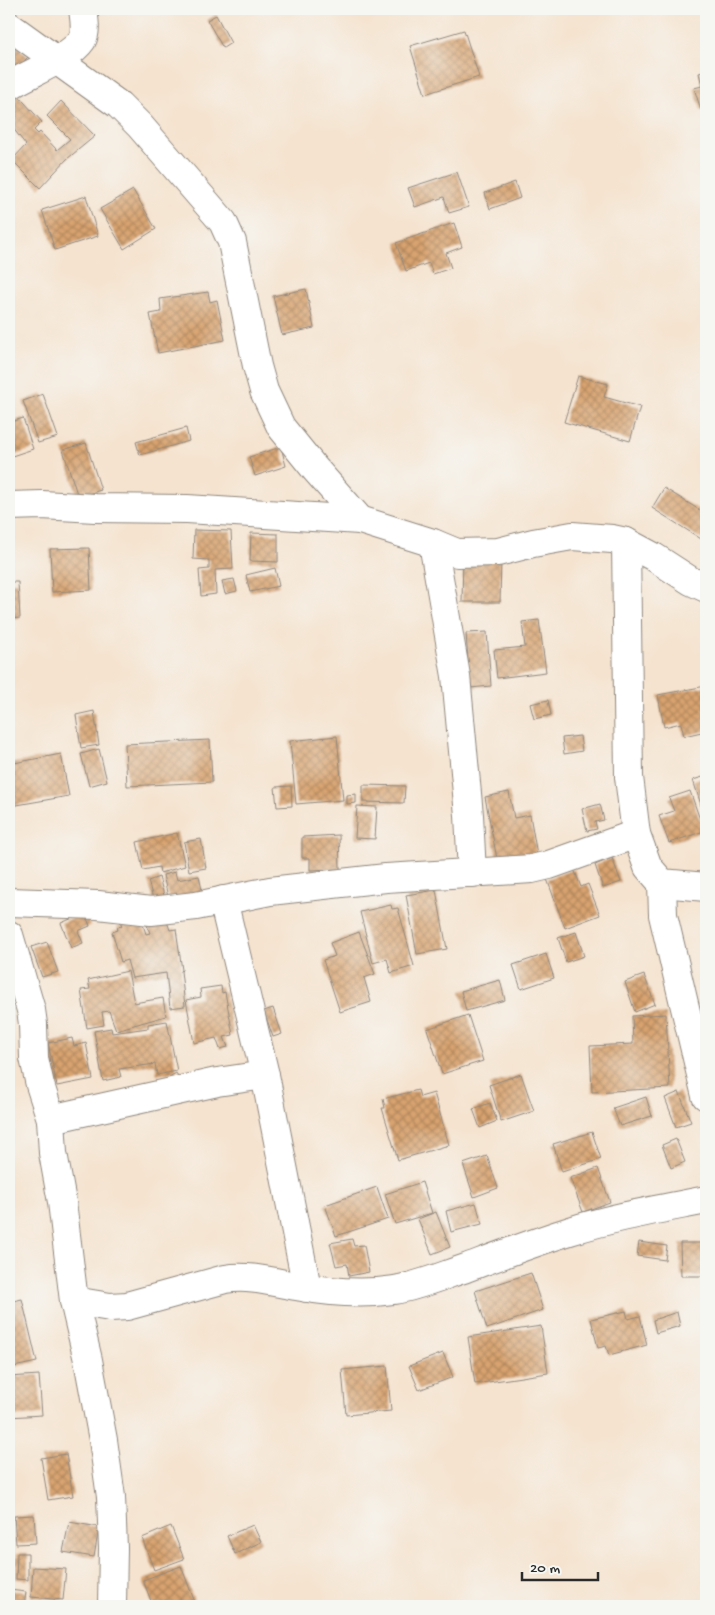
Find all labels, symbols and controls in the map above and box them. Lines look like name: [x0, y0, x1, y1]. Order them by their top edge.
scale bar: [522, 1550, 599, 1582]
text: 20 m: [530, 1560, 560, 1578]

